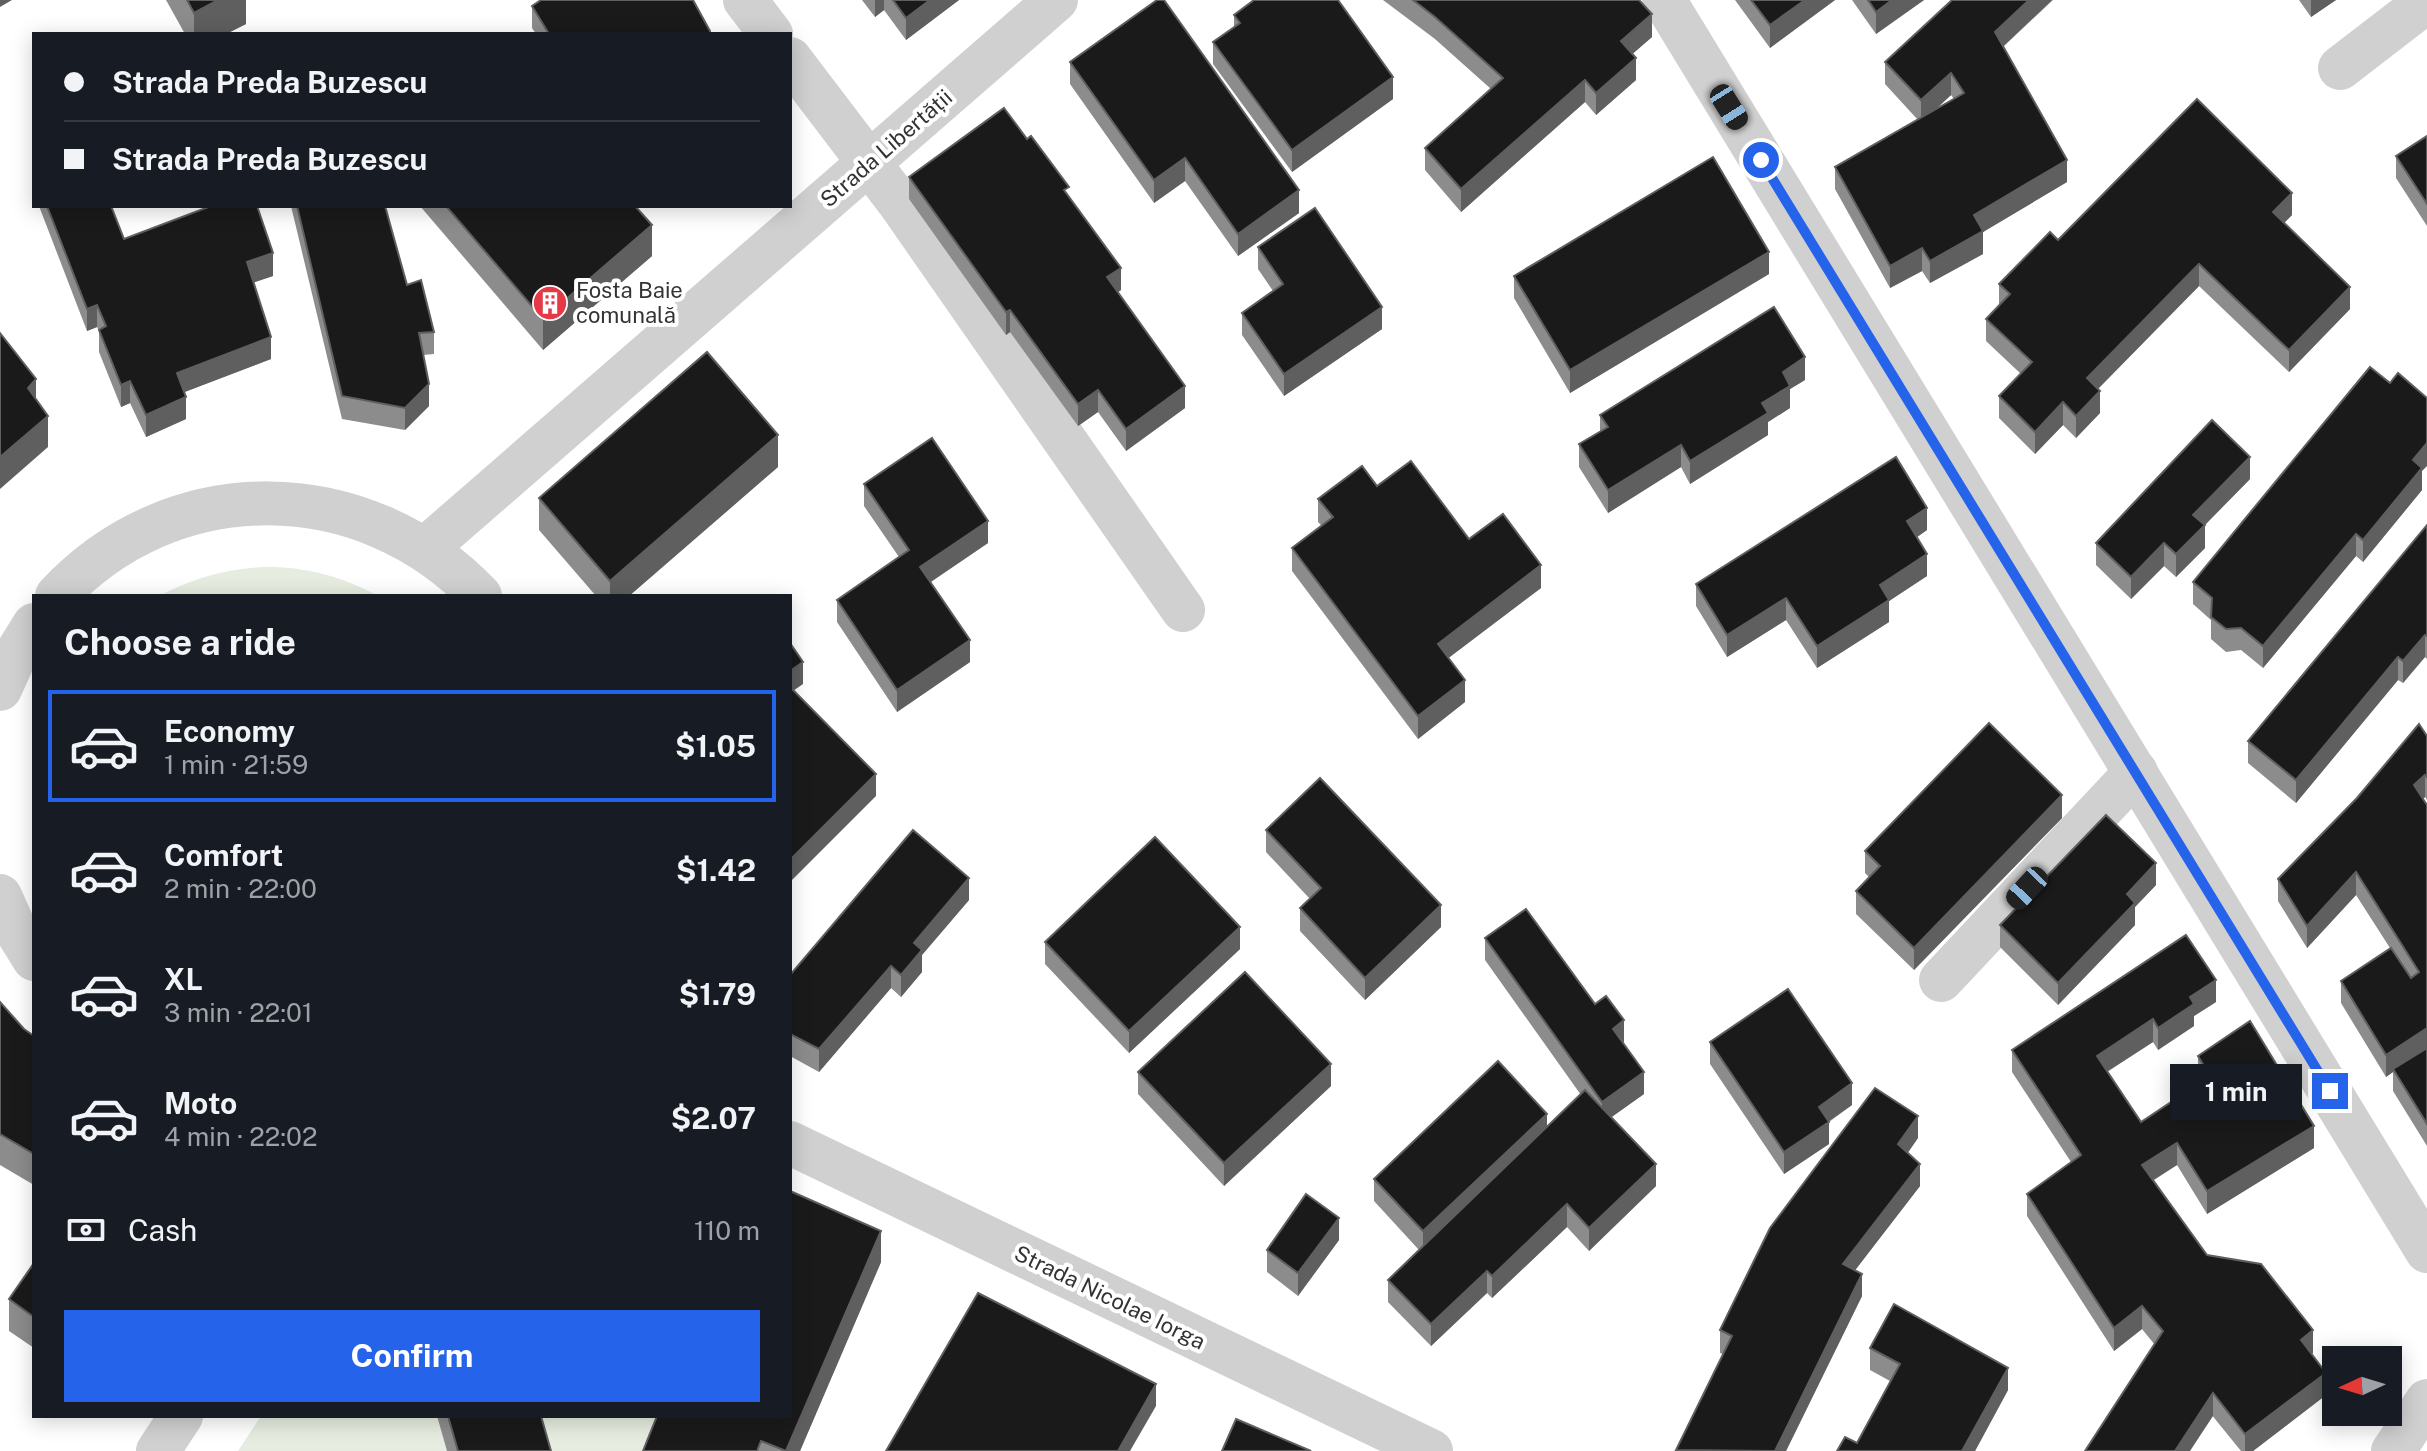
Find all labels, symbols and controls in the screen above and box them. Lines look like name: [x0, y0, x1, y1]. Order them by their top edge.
text: Strada Preda Buzescu: [112, 64, 427, 100]
car: [1706, 80, 1752, 134]
street label: Strada Libertății: [815, 84, 957, 212]
text: Strada Preda Buzescu: [112, 141, 427, 177]
route start: [1743, 142, 1779, 178]
place label: Fosta Baie comunală: [576, 277, 683, 328]
building icon: Fosta Baie comunală: [531, 284, 569, 322]
text: Choose a ride: [64, 621, 296, 663]
icon: car: [68, 710, 140, 782]
text: Economy: [164, 713, 295, 749]
text: $1.05: [675, 728, 756, 764]
text: 1 min · 21:59: [164, 749, 308, 780]
icon: car: [68, 834, 140, 906]
text: Comfort: [164, 837, 283, 873]
text: $1.42: [676, 852, 756, 888]
car: [2002, 862, 2052, 914]
text: 2 min · 22:00: [164, 873, 317, 904]
icon: car: [68, 958, 140, 1030]
text: XL: [164, 961, 203, 997]
text: $1.79: [679, 976, 756, 1012]
text: 3 min · 22:01: [164, 997, 313, 1028]
callout: 1 min: [2170, 1063, 2302, 1119]
route end: [2312, 1073, 2348, 1109]
text: 1 min: [2205, 1076, 2267, 1107]
icon: car: [68, 1082, 140, 1154]
text: Moto: [164, 1085, 237, 1121]
text: $2.07: [671, 1100, 756, 1136]
text: 4 min · 22:02: [164, 1121, 317, 1152]
icon: cash: [64, 1208, 108, 1252]
text: Cash: [128, 1212, 197, 1248]
text: 110 m: [694, 1215, 760, 1246]
street label: Strada Nicolae Iorga: [1010, 1240, 1210, 1354]
button: Confirm: [64, 1310, 760, 1402]
north arrow: [2322, 1346, 2402, 1426]
map controls: [2322, 1346, 2402, 1426]

